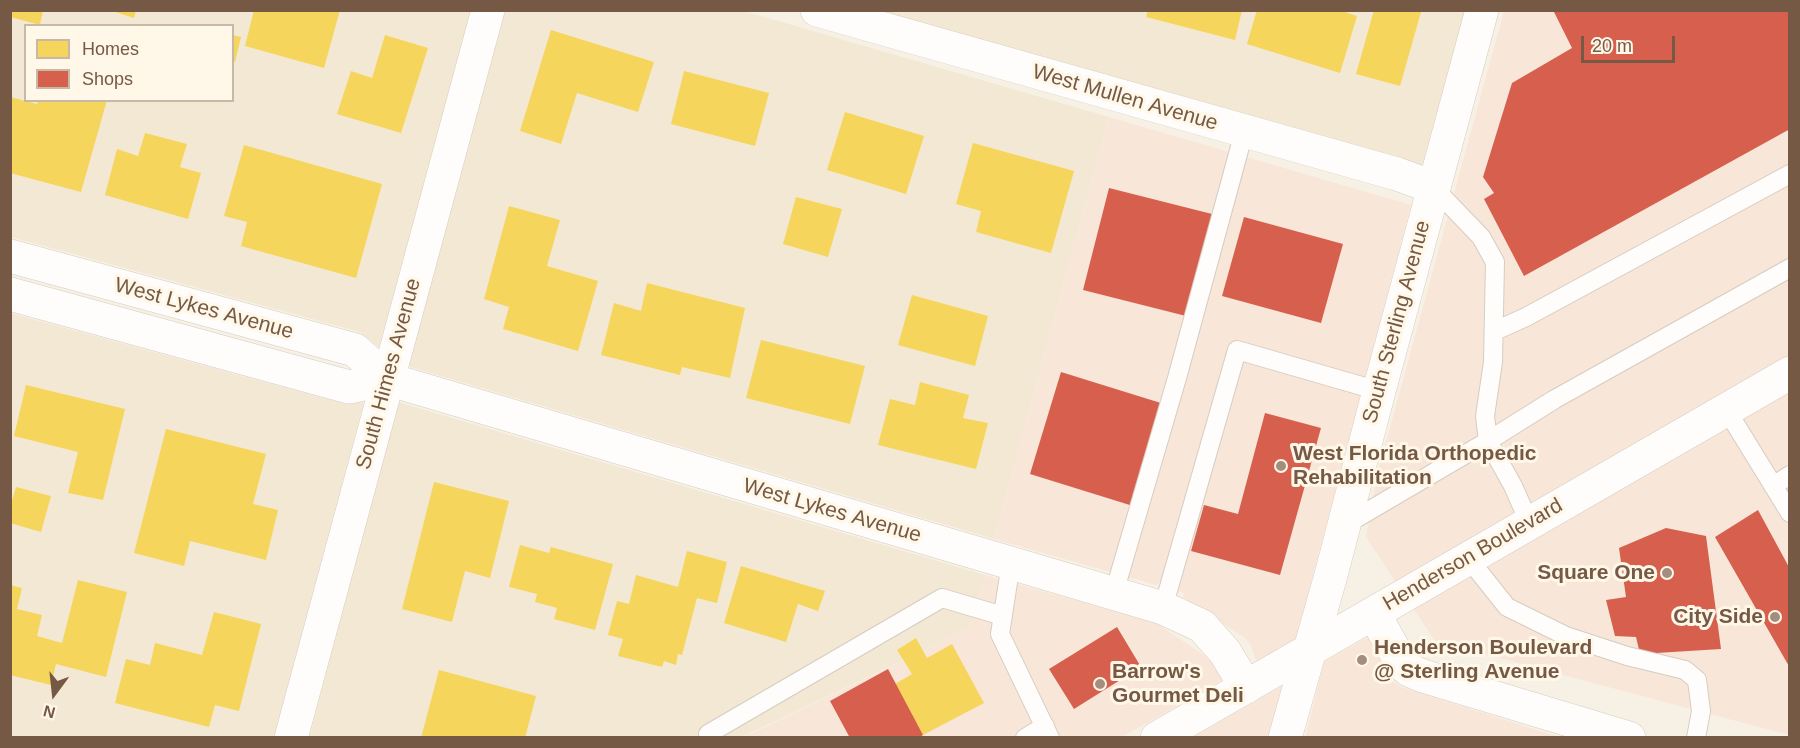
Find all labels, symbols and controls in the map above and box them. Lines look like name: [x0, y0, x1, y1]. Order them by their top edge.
legend: [24, 24, 234, 102]
scale bar: [1584, 24, 1678, 62]
text: 20 m: [1592, 36, 1632, 56]
text: Homes: [82, 39, 139, 59]
street label: West Mullen Avenue: [1029, 59, 1221, 137]
text: Shops: [82, 69, 133, 89]
street label: South Sterling Avenue: [1358, 218, 1436, 426]
street label: West Lykes Avenue: [112, 273, 296, 345]
street label: South Himes Avenue: [351, 276, 427, 472]
place label: West Florida Orthopedic Rehabilitation: [1293, 441, 1536, 491]
marker: West Florida Orthopedic Rehabilitation: [1274, 459, 1288, 473]
street label: West Lykes Avenue: [740, 474, 924, 548]
street label: Henderson Boulevard: [1379, 493, 1567, 617]
place label: Square One: [1537, 560, 1655, 586]
marker: Square One: [1660, 566, 1674, 580]
place label: City Side: [1673, 604, 1763, 630]
marker: City Side: [1768, 610, 1782, 624]
place label: Henderson Boulevard @ Sterling Avenue: [1374, 635, 1592, 685]
marker: Henderson Boulevard @ Sterling Avenue: [1355, 653, 1369, 667]
place label: Barrow's Gourmet Deli: [1112, 659, 1244, 709]
north arrow: [24, 664, 84, 724]
marker: Barrow's Gourmet Deli: [1093, 677, 1107, 691]
text: N: [41, 702, 57, 722]

